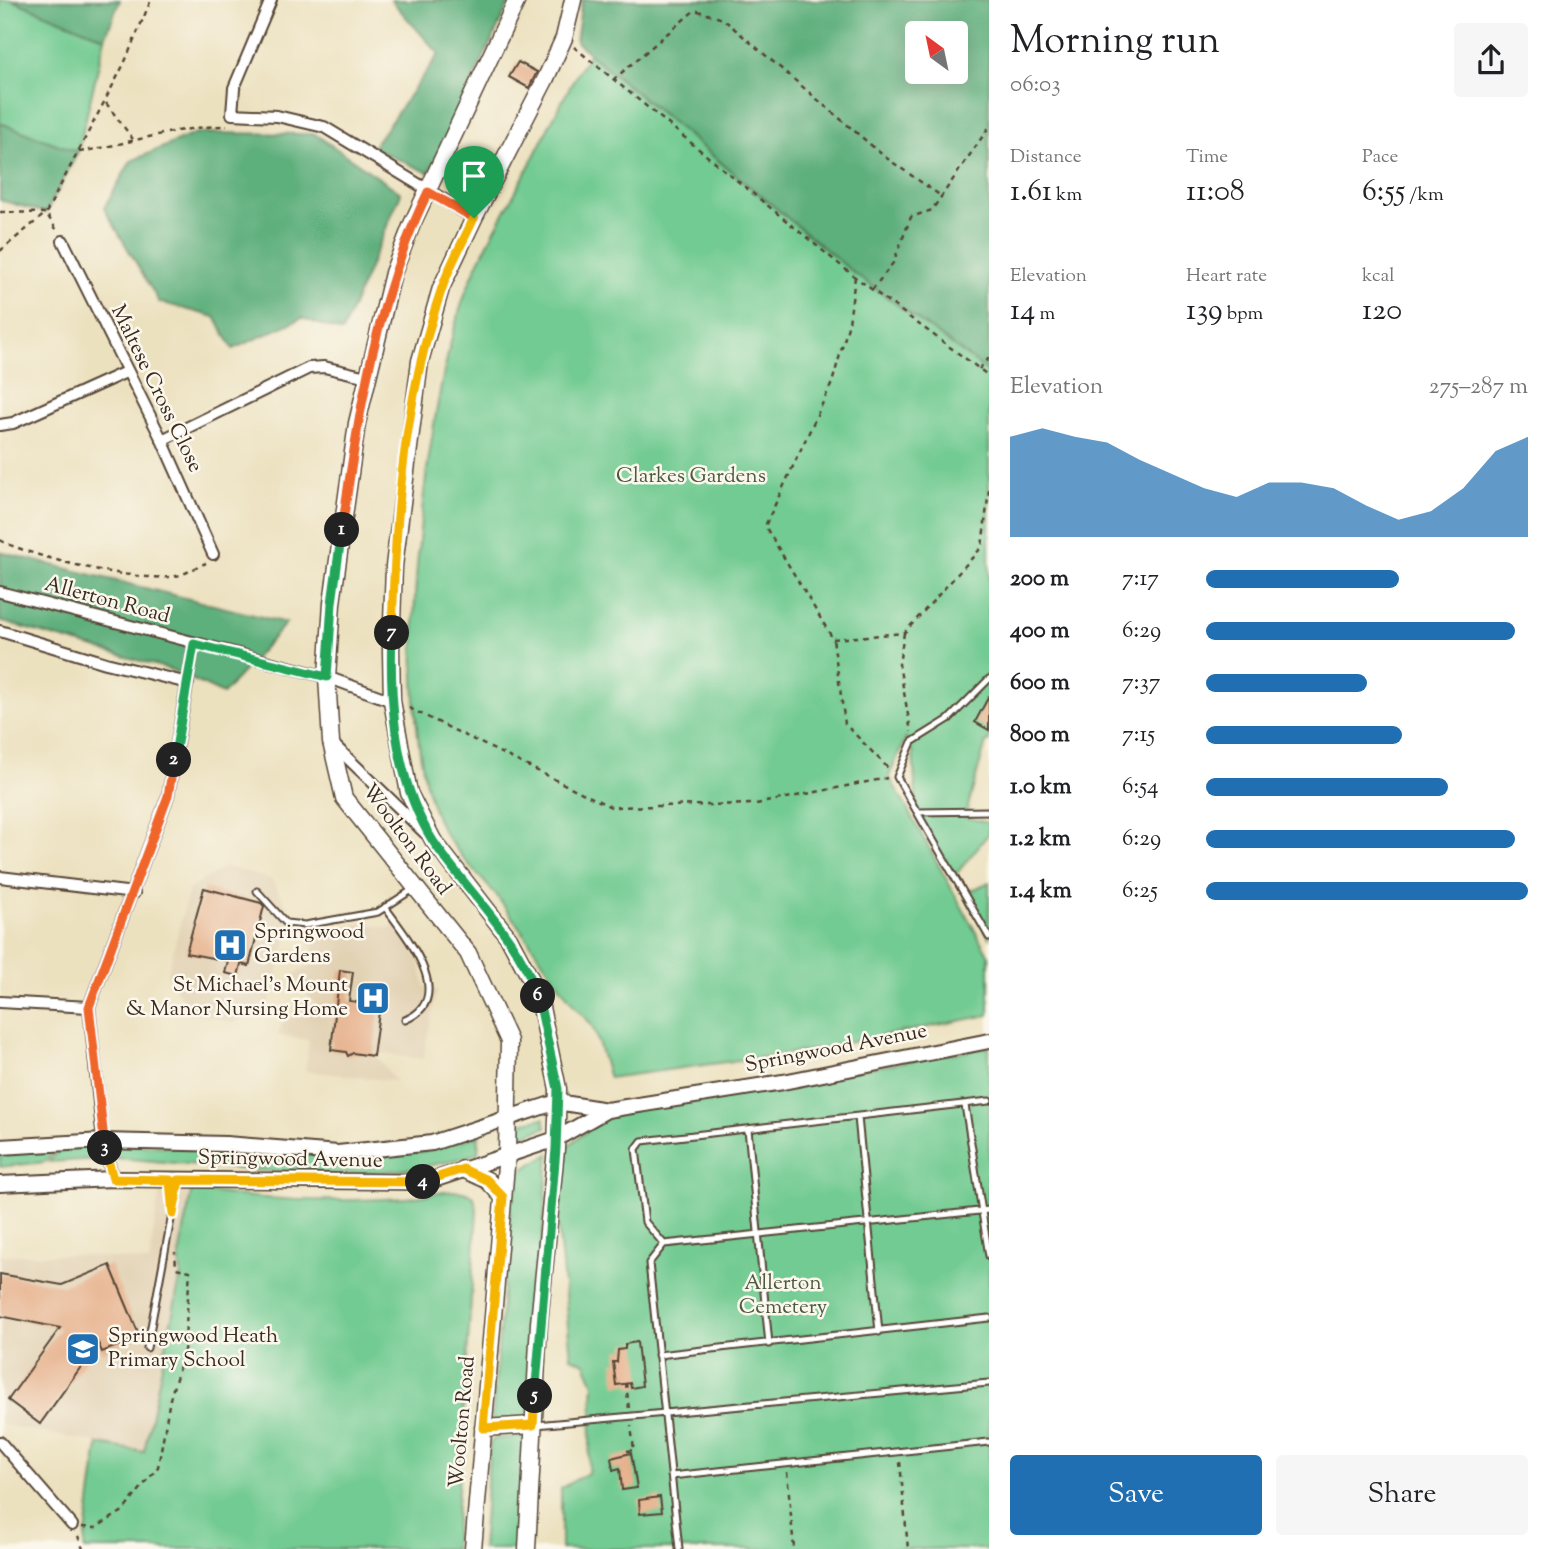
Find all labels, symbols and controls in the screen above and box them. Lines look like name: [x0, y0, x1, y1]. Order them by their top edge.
text: Morning run: [1010, 16, 1220, 70]
north arrow: [905, 21, 968, 84]
map controls: [905, 21, 968, 84]
button: share: [1454, 23, 1528, 97]
text: 06:03: [1010, 69, 1061, 102]
text: Distance: [1010, 144, 1082, 171]
text: Time: [1186, 144, 1228, 171]
text: Pace: [1362, 144, 1398, 171]
pin: [444, 146, 504, 218]
icon: arrive: [455, 157, 493, 195]
text: 1.61: [1010, 171, 1052, 214]
text: 11:08: [1186, 171, 1245, 214]
text: 6:55: [1362, 171, 1405, 214]
text: km: [1052, 182, 1082, 209]
text: /km: [1405, 182, 1444, 209]
text: Elevation: [1010, 263, 1087, 290]
text: Heart rate: [1186, 263, 1267, 290]
text: kcal: [1362, 263, 1395, 290]
text: 14: [1010, 290, 1035, 333]
text: 139: [1186, 290, 1223, 333]
text: 120: [1362, 290, 1402, 333]
street label: Maltese Cross Close: [102, 300, 210, 478]
text: m: [1035, 301, 1055, 328]
text: bpm: [1223, 301, 1263, 328]
text: Elevation: [1010, 371, 1103, 404]
text: 275–287 m: [1429, 371, 1528, 404]
park label: Clarkes Gardens: [616, 462, 766, 492]
pin: 1: [324, 512, 360, 548]
text: 1: [338, 516, 345, 543]
text: 200 m: [1010, 563, 1069, 596]
text: 7:17: [1122, 563, 1159, 596]
street label: Allerton Road: [41, 570, 173, 632]
text: 400 m: [1010, 615, 1070, 648]
text: 6:29: [1122, 615, 1161, 648]
pin: 7: [374, 616, 410, 650]
text: 7: [387, 619, 396, 646]
text: 600 m: [1010, 667, 1070, 700]
text: 7:37: [1122, 667, 1160, 700]
text: 800 m: [1010, 719, 1070, 752]
text: 7:15: [1122, 719, 1155, 752]
pin: 2: [156, 742, 192, 778]
text: 2: [169, 746, 178, 773]
text: 1.0 km: [1010, 771, 1072, 804]
text: 6:54: [1122, 771, 1159, 804]
street label: Woolton Road: [354, 778, 458, 902]
text: 1.2 km: [1010, 823, 1071, 856]
text: 6:29: [1122, 823, 1161, 856]
text: 1.4 km: [1010, 875, 1072, 908]
text: 6:25: [1122, 875, 1158, 908]
place label: Springwood Gardens: [254, 918, 365, 972]
hospital icon: Springwood Gardens: [211, 926, 249, 964]
place label: St Michael's Mount & Manor Nursing Home: [126, 971, 348, 1025]
pin: 6: [520, 978, 556, 1014]
hospital icon: St Michael's Mount & Manor Nursing Home: [354, 979, 392, 1017]
text: 6: [533, 982, 542, 1009]
street label: Springwood Avenue: [742, 1017, 930, 1081]
pin: 3: [88, 1130, 122, 1166]
text: 3: [101, 1134, 108, 1161]
street label: Springwood Avenue: [197, 1143, 383, 1177]
pin: 4: [406, 1164, 440, 1200]
text: 4: [418, 1168, 427, 1195]
park label: Allerton Cemetery: [739, 1269, 828, 1323]
place label: Springwood Heath Primary School: [108, 1322, 278, 1376]
school or university icon: Springwood Heath Primary School: [64, 1330, 102, 1368]
street label: Woolton Road: [442, 1355, 484, 1489]
pin: 5: [518, 1378, 552, 1414]
text: 5: [531, 1382, 538, 1409]
button: Save: [1010, 1455, 1262, 1535]
button: Share: [1276, 1455, 1528, 1535]

